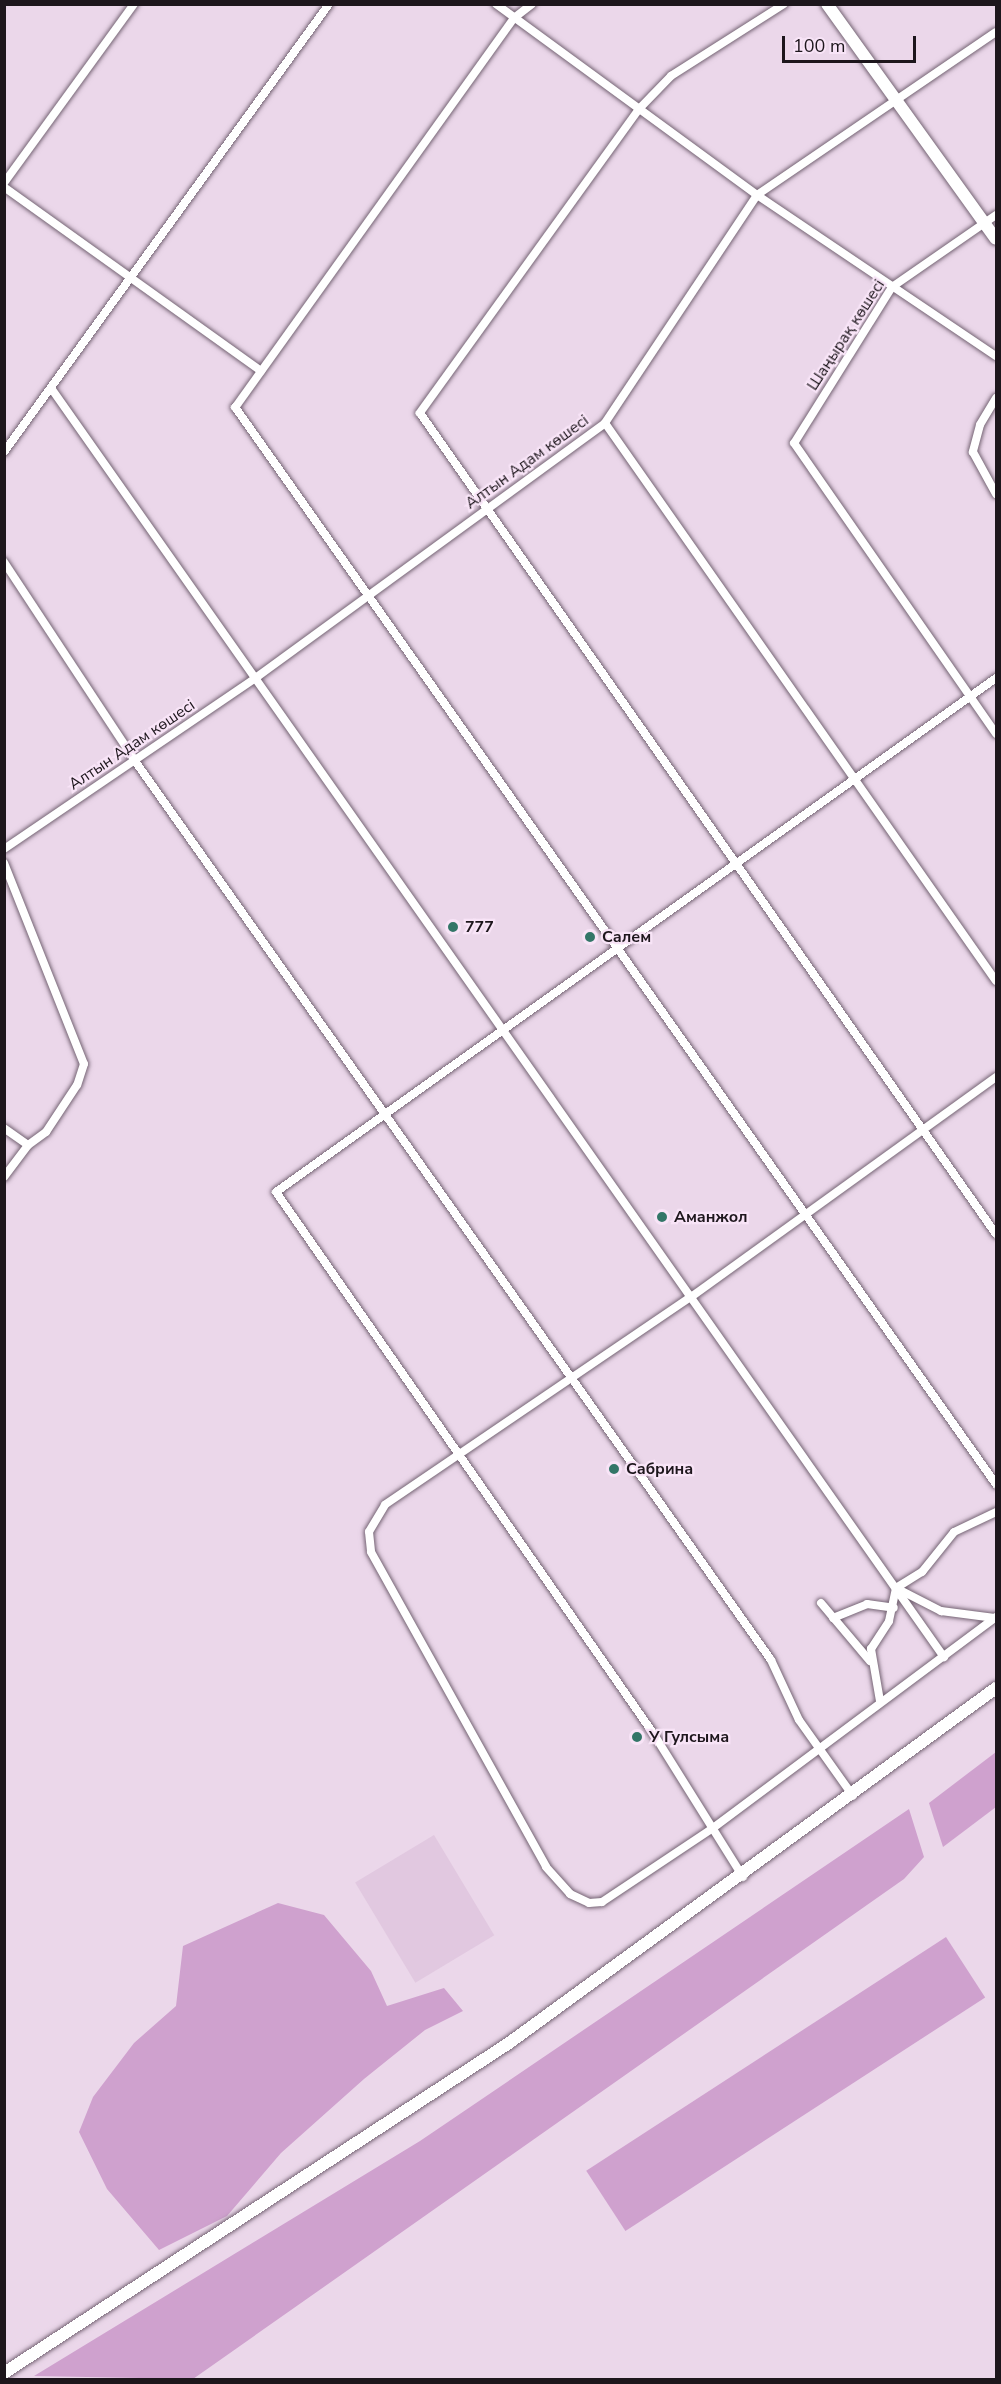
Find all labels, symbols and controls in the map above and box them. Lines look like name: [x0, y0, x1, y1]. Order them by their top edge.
scale bar: [785, 24, 918, 62]
text: 100 m: [793, 34, 845, 58]
street label: Шаңырақ көшесі: [803, 276, 889, 394]
street label: Алтын Адам көшесі: [462, 411, 592, 513]
street label: Алтын Адам көшесі: [65, 696, 199, 794]
place label: 777: [465, 917, 494, 937]
marker: 777: [446, 920, 460, 934]
place label: Салем: [602, 927, 651, 947]
marker: Салем: [583, 930, 597, 944]
place label: Аманжол: [674, 1207, 748, 1227]
marker: Аманжол: [655, 1210, 669, 1224]
place label: Сабрина: [626, 1459, 693, 1479]
marker: Сабрина: [607, 1462, 621, 1476]
place label: У Гулсыма: [649, 1727, 729, 1747]
marker: У Гулсыма: [630, 1730, 644, 1744]

